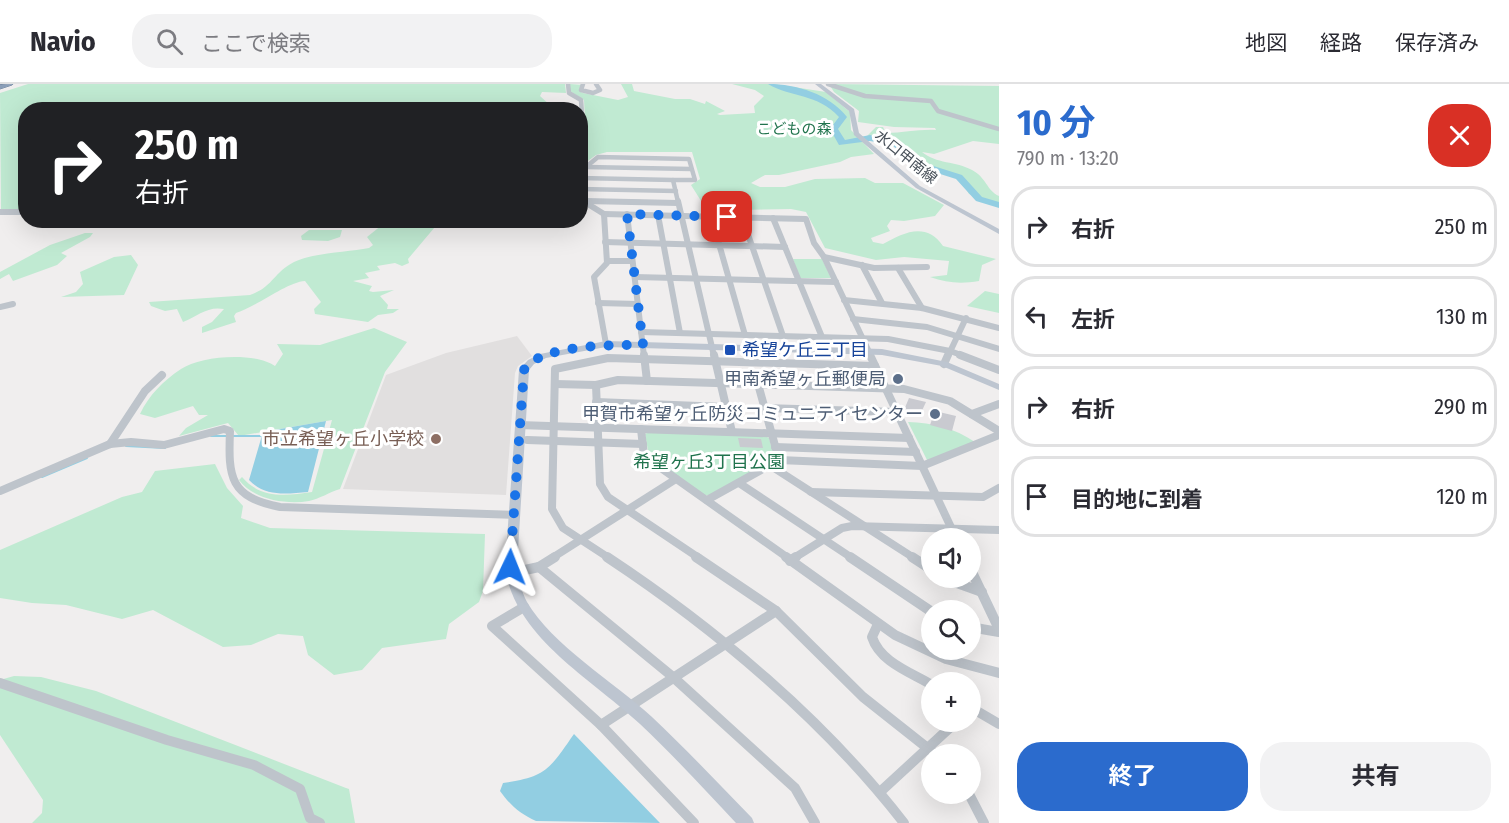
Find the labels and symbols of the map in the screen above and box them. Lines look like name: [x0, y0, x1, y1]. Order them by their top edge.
park label: こどもの森: [756, 120, 832, 138]
street label: 水口甲南線: [871, 126, 941, 188]
pin: [701, 191, 752, 242]
place label: 希望ケ丘三丁目: [742, 339, 868, 361]
marker: 希望ケ丘三丁目: [723, 343, 737, 357]
place label: 甲南希望ヶ丘郵便局: [724, 368, 886, 390]
marker: 甲南希望ヶ丘郵便局: [891, 372, 905, 386]
place label: 甲賀市希望ヶ丘防災コミュニティセンター: [582, 403, 923, 425]
marker: 甲賀市希望ヶ丘防災コミュニティセンター: [928, 407, 942, 421]
place label: 市立希望ヶ丘小学校: [262, 428, 424, 450]
marker: 市立希望ヶ丘小学校: [429, 432, 443, 446]
park label: 希望ヶ丘3丁目公園: [633, 451, 785, 473]
position arrow: [478, 535, 542, 599]

